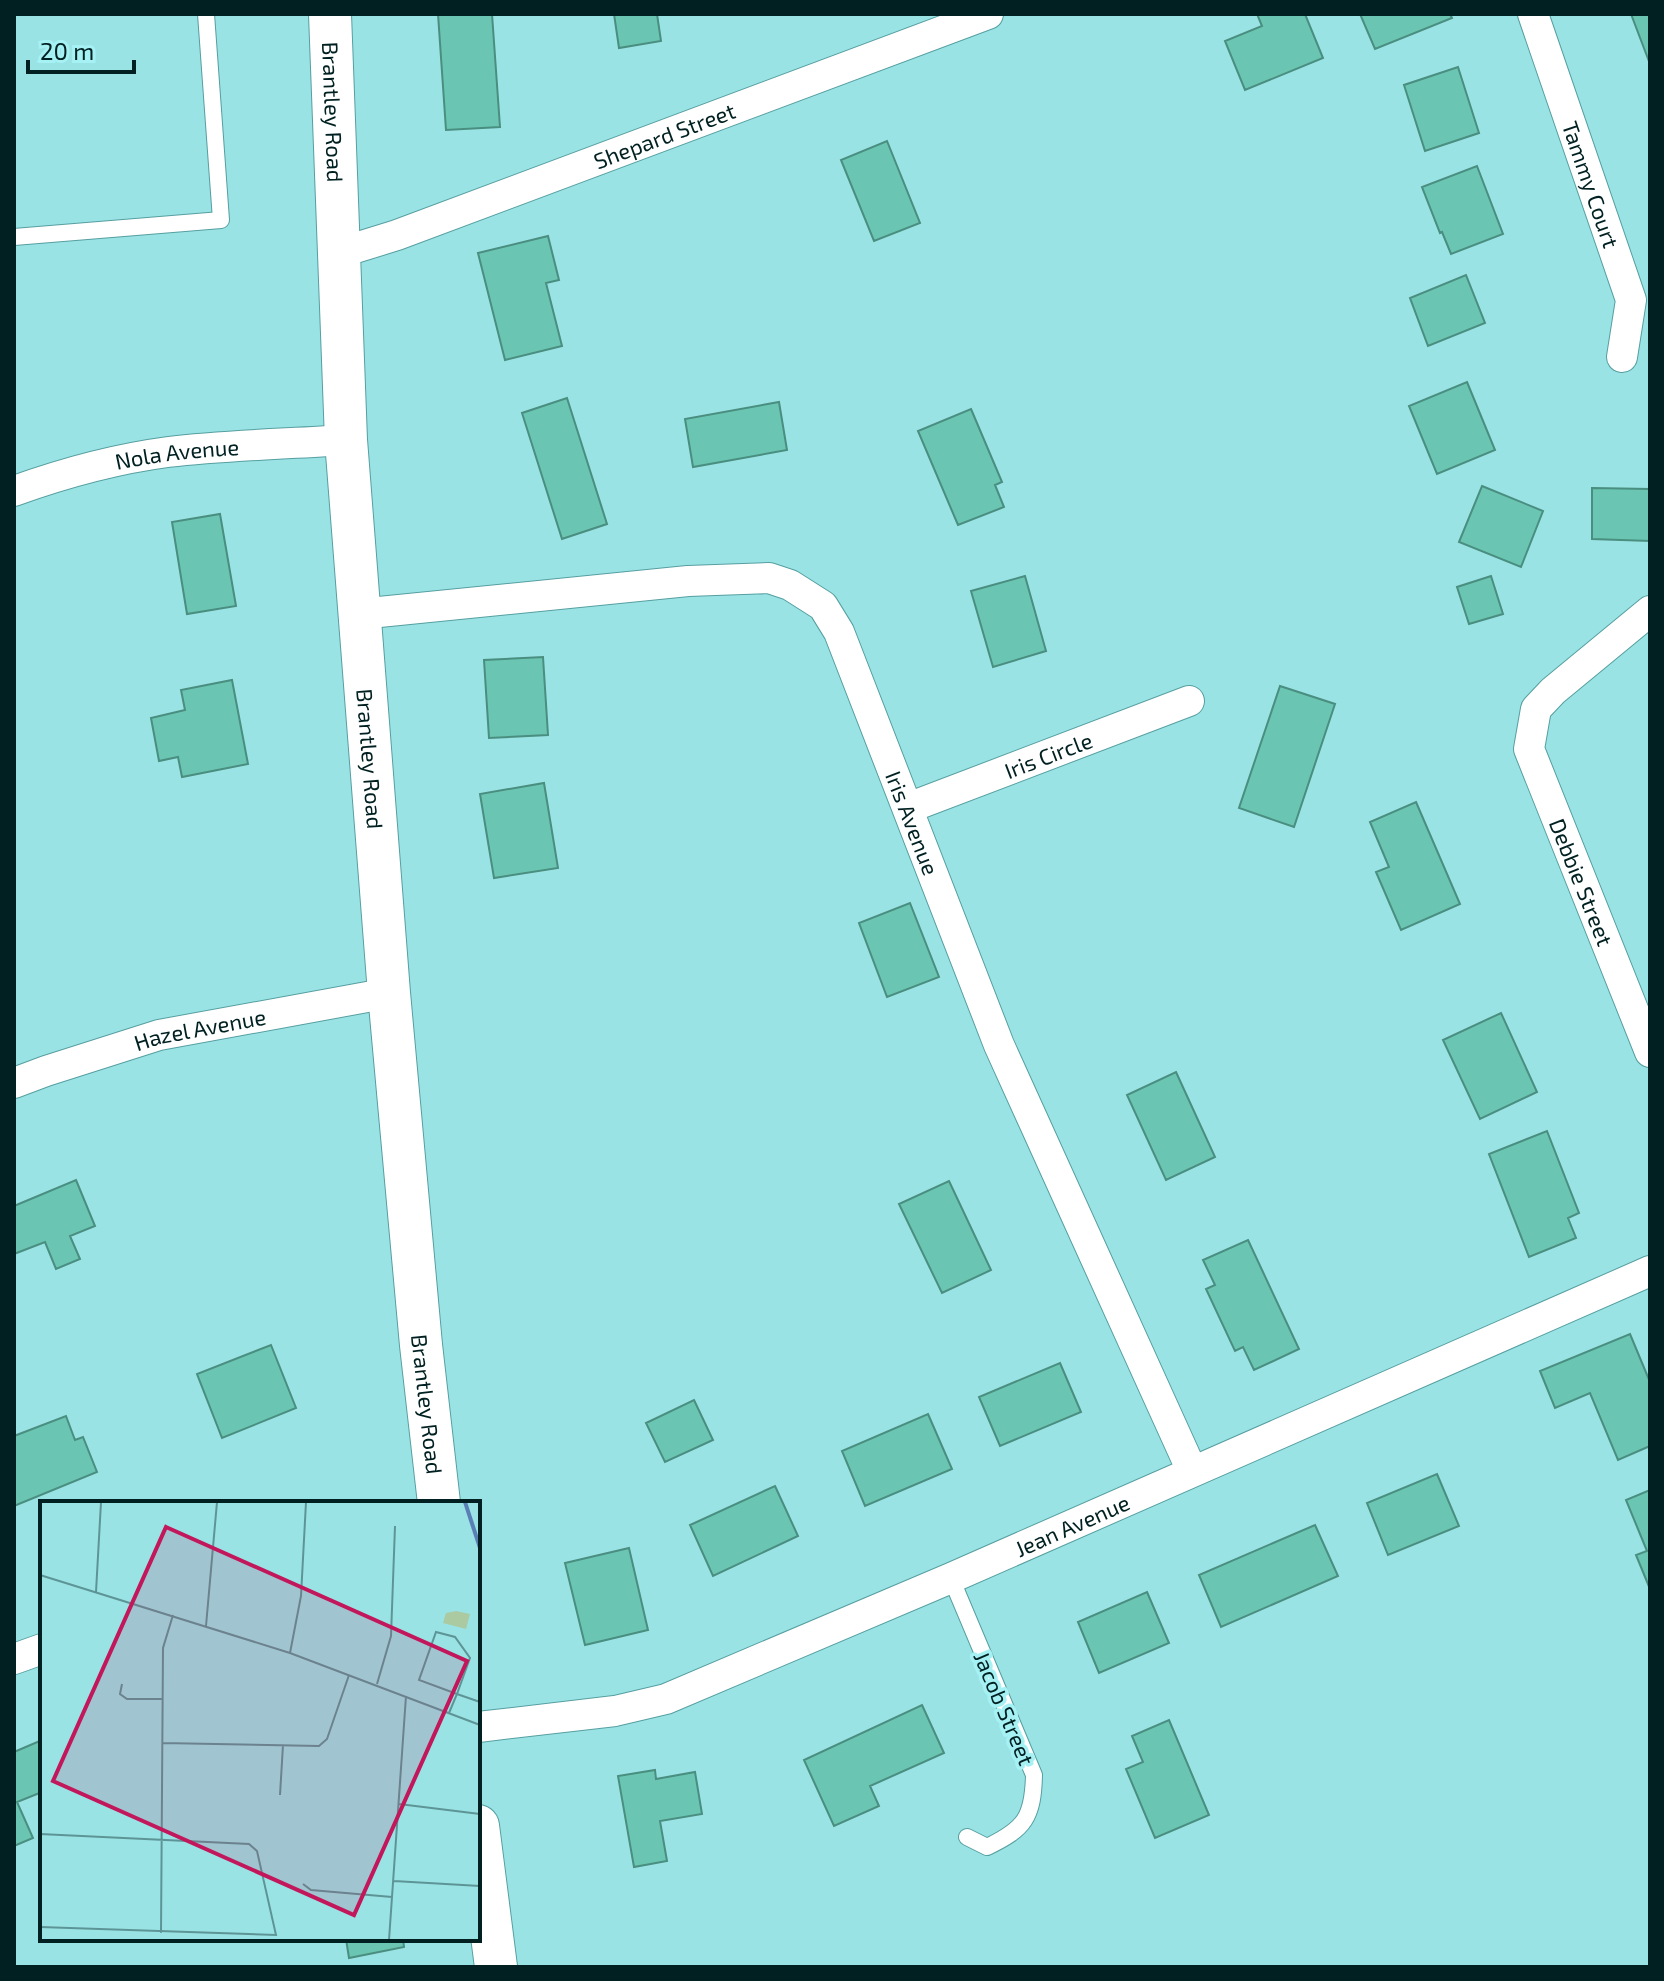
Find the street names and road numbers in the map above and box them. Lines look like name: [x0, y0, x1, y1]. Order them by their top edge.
street label: Brantley Road: [318, 41, 349, 183]
street label: Shepard Street: [590, 97, 739, 173]
street label: Tammy Court: [1558, 118, 1625, 251]
street label: Nola Avenue: [113, 433, 240, 474]
street label: Brantley Road: [352, 688, 389, 830]
street label: Iris Circle: [1001, 726, 1096, 783]
street label: Iris Avenue: [881, 767, 945, 878]
street label: Debbie Street: [1545, 814, 1619, 949]
street label: Hazel Avenue: [131, 1003, 268, 1055]
street label: Brantley Road: [407, 1333, 449, 1476]
street label: Jean Avenue: [1011, 1488, 1133, 1561]
street label: Jacob Street: [969, 1647, 1041, 1769]

